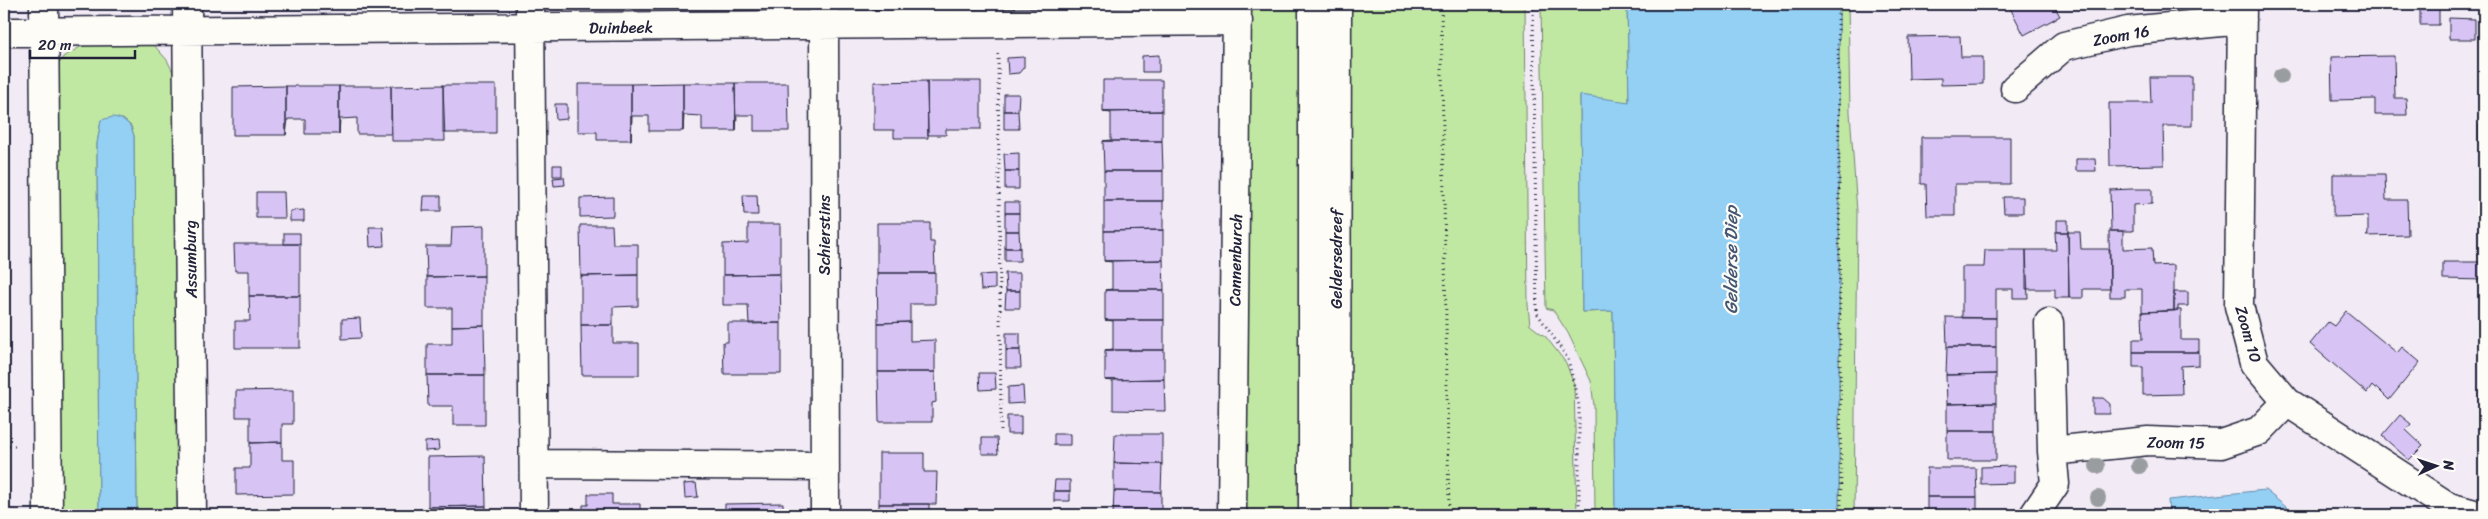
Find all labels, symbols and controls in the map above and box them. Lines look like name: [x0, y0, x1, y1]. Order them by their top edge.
street label: Duinbeek: [589, 12, 653, 43]
street label: Zoom 16: [2090, 16, 2152, 55]
scale bar: [30, 28, 135, 60]
text: 20 m: [38, 32, 72, 58]
street label: Schierstins: [810, 194, 839, 275]
water label: Gelderse Diep: [1715, 205, 1747, 314]
street label: Geldersedreef: [1322, 207, 1351, 309]
street label: Cannenburch: [1220, 214, 1251, 306]
street label: Assumburg: [175, 220, 206, 299]
street label: Zoom 10: [2227, 302, 2271, 366]
street label: Zoom 15: [2147, 427, 2205, 458]
north arrow: [2410, 442, 2460, 492]
text: N: [2436, 459, 2461, 471]

